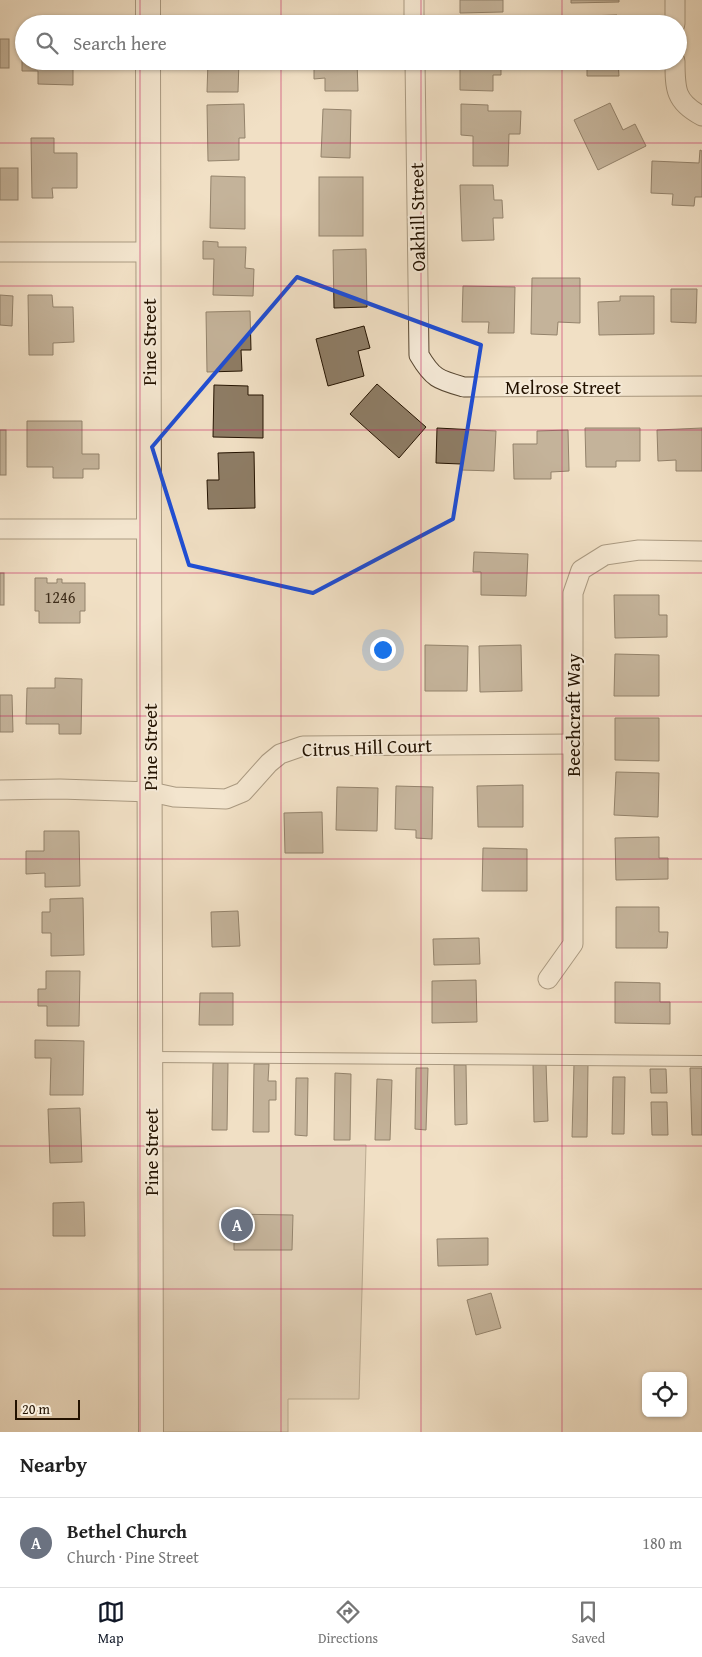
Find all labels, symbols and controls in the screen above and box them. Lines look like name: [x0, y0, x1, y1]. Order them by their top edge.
search box: [15, 15, 687, 70]
icon: search: [33, 29, 61, 57]
text: Search here: [73, 29, 167, 57]
street label: Oakhill Street: [402, 162, 432, 272]
street label: Pine Street: [135, 298, 163, 386]
street label: Melrose Street: [505, 373, 621, 401]
house number: 1246: [45, 585, 76, 609]
your location: [370, 637, 396, 663]
street label: Beechcraft Way: [559, 653, 587, 777]
street label: Pine Street: [136, 703, 164, 791]
street label: Citrus Hill Court: [302, 731, 433, 763]
street label: Pine Street: [137, 1108, 165, 1196]
pin: A: [221, 1206, 253, 1244]
map controls: [642, 1372, 687, 1417]
button: locate: [642, 1372, 687, 1417]
scale bar: [15, 1397, 80, 1420]
text: 20 m: [22, 1399, 50, 1419]
text: Nearby: [20, 1449, 87, 1480]
text: Bethel Church: [67, 1517, 187, 1545]
text: A: [31, 1531, 41, 1555]
text: 180 m: [642, 1531, 682, 1555]
text: Church · Pine Street: [67, 1545, 199, 1569]
tab: Map: [97, 1598, 125, 1648]
tab: Directions: [318, 1598, 378, 1648]
tab: Saved: [571, 1598, 605, 1648]

